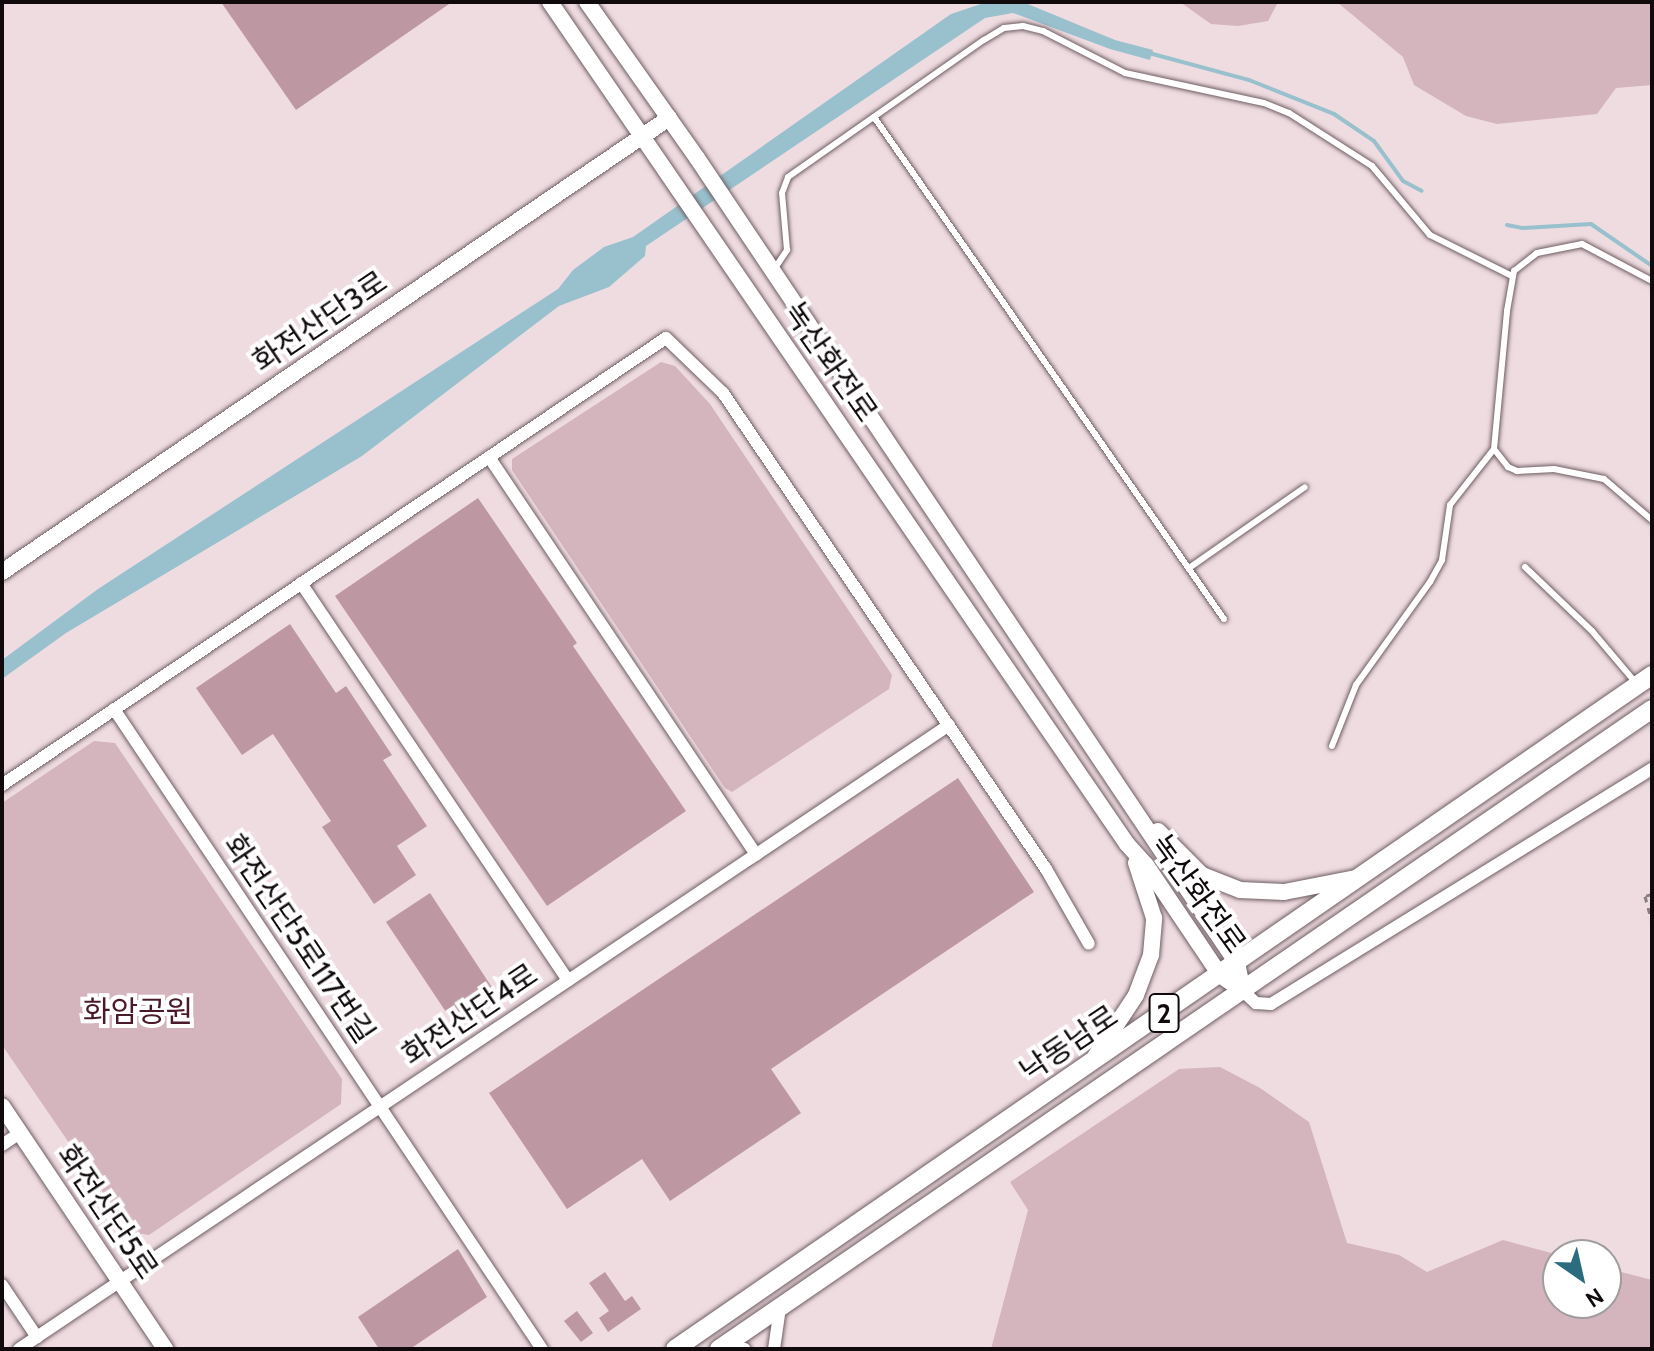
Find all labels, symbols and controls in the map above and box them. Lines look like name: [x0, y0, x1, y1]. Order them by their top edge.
street label: 화전산단3로: [246, 264, 394, 380]
street label: 녹산화전로: [776, 295, 884, 429]
street label: 화전산단5로117번길: [216, 828, 382, 1050]
street label: 녹산화전로: [1143, 828, 1253, 960]
street label: 화전산단4로: [396, 957, 544, 1073]
road number: 2: [1148, 989, 1180, 1037]
park label: 화암공원: [83, 994, 193, 1030]
street label: 낙동남로: [1013, 998, 1125, 1090]
street label: 화전산단5로: [49, 1138, 165, 1286]
north arrow: [1542, 1239, 1622, 1319]
text: N: [1581, 1282, 1609, 1313]

